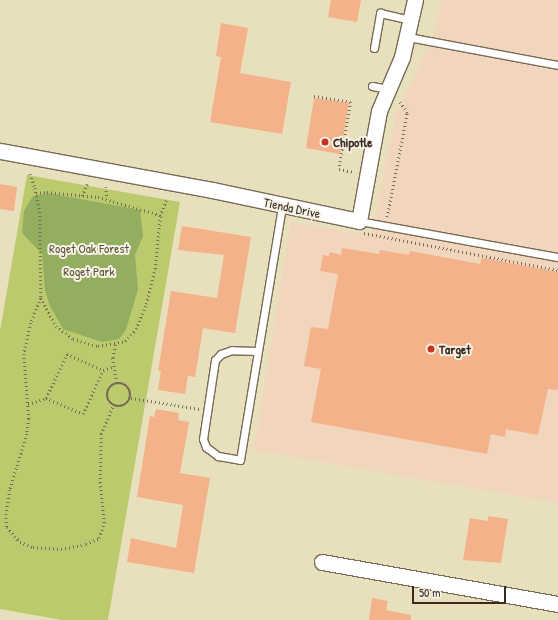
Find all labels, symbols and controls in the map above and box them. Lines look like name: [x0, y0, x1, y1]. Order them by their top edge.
place label: Chipotle: [333, 134, 372, 150]
marker: Chipotle: [320, 137, 330, 147]
street label: Tienda Drive: [262, 194, 322, 222]
park label: Roget Oak Forest: [49, 240, 129, 256]
park label: Roget Park: [63, 263, 115, 279]
place label: Target: [439, 341, 471, 357]
marker: Target: [426, 344, 436, 354]
scale bar: [414, 578, 508, 604]
text: 50 m: [419, 584, 440, 601]

